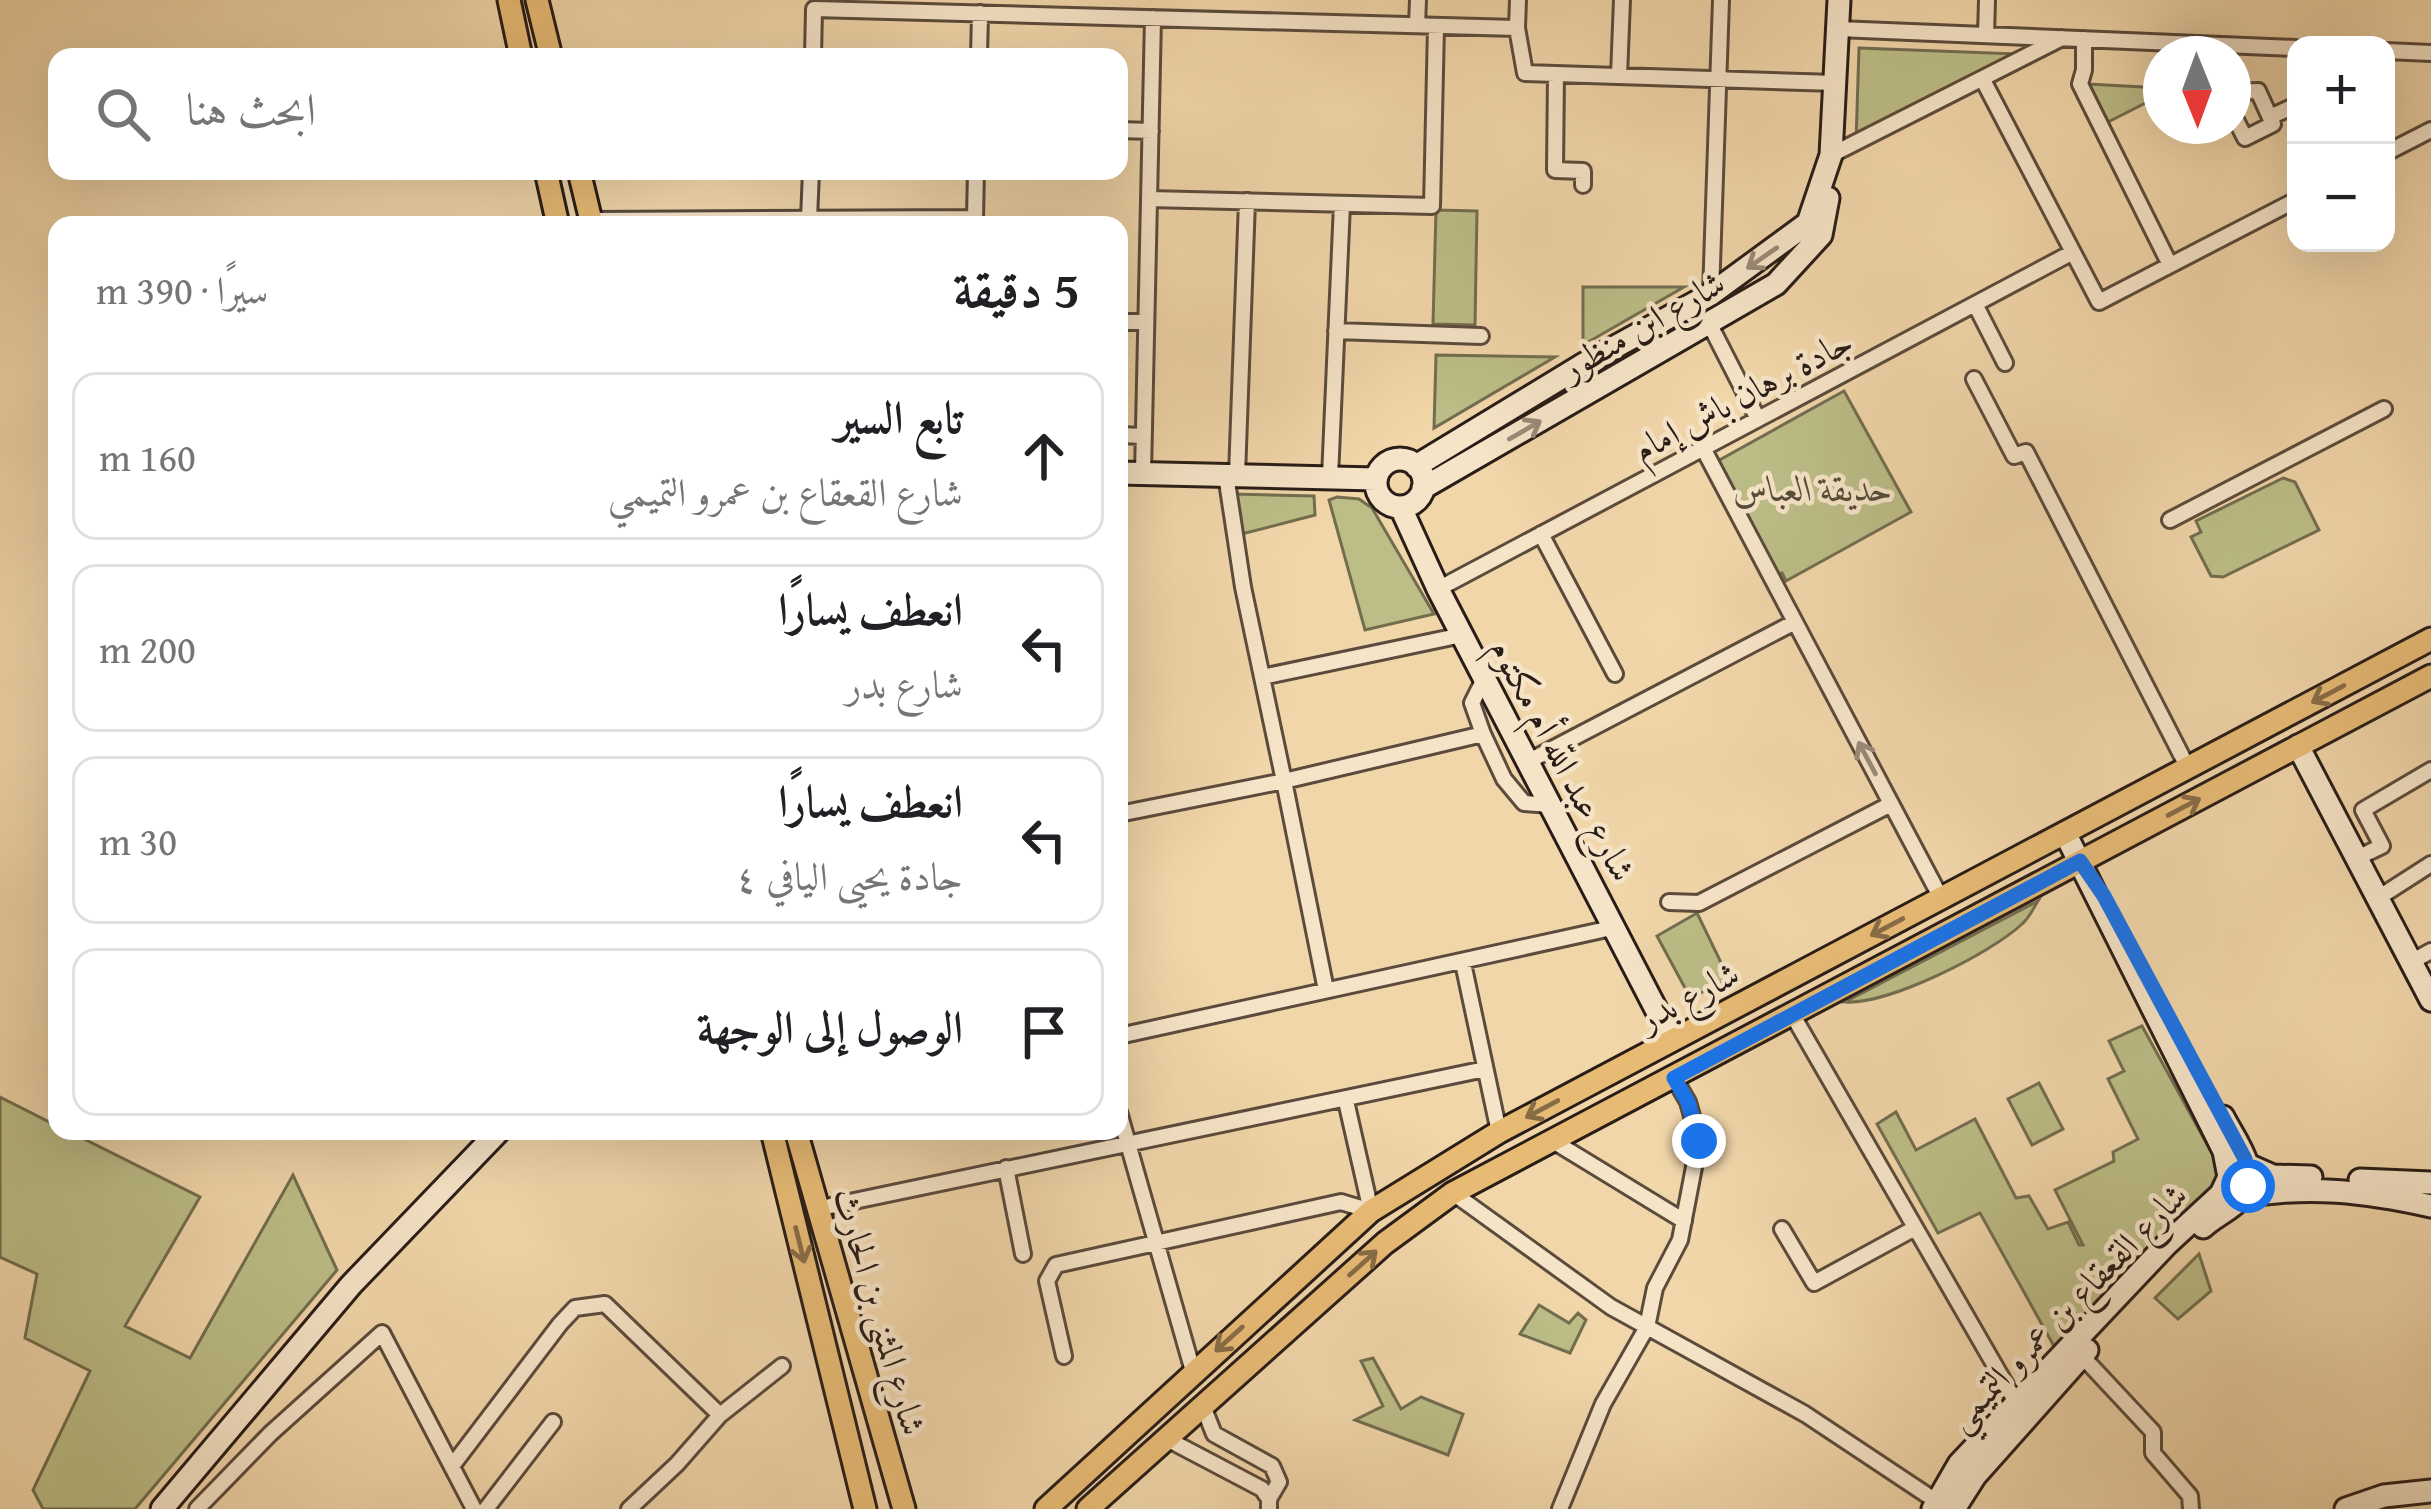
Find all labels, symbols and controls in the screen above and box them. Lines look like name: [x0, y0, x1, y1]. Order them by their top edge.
north arrow: [2143, 36, 2251, 144]
map controls: [2287, 36, 2395, 252]
button: +: [2287, 36, 2395, 144]
search box: [48, 48, 1128, 180]
text: ابحث هنا: [186, 76, 316, 141]
icon: search: [90, 81, 156, 147]
button: −: [2287, 144, 2395, 252]
one-way arrow: [1746, 245, 1779, 270]
text: 5 دقيقة: [953, 251, 1080, 326]
street label: شارع ابن منظور: [1547, 255, 1737, 398]
text: سيرًا · 390 m: [96, 261, 268, 318]
street label: جادة برهان باش إمام: [1622, 314, 1864, 480]
text: تابع السير: [836, 384, 963, 449]
one-way arrow: [1506, 417, 1541, 441]
icon: ahead: [1011, 423, 1077, 489]
text: 160 m: [99, 428, 196, 485]
park label: حديقة العباس: [1733, 461, 1893, 514]
text: شارع القعقاع بن عمرو التميمي: [608, 463, 963, 520]
text: انعطف يسارًا: [778, 576, 963, 641]
icon: left: [1011, 615, 1077, 681]
text: 200 m: [99, 620, 196, 677]
street label: شارع عبد اللّه أم مكتوم: [1472, 628, 1650, 893]
text: شارع بدر: [846, 655, 963, 712]
one-way arrow: [2311, 683, 2346, 706]
one-way arrow: [1854, 740, 1877, 776]
text: انعطف يسارًا: [778, 768, 963, 833]
one-way arrow: [2165, 794, 2201, 817]
icon: left: [1011, 807, 1077, 873]
text: 30 m: [99, 812, 177, 869]
text: جادة يحيى اليافي ٤: [735, 847, 963, 904]
one-way arrow: [1870, 916, 1905, 939]
street label: شارع بدر: [1625, 946, 1751, 1050]
text: الوصول إلى الوجهة: [697, 994, 963, 1059]
icon: arrive: [1011, 999, 1077, 1065]
one-way arrow: [1526, 1098, 1561, 1121]
route end: [1672, 1114, 1726, 1168]
route start: [2221, 1159, 2275, 1213]
street label: شارع القعقاع بن عمرو التميمي: [1933, 1170, 2205, 1449]
street label: شارع المثنى بن الحارث: [816, 1181, 942, 1442]
one-way arrow: [790, 1225, 812, 1263]
one-way arrow: [1347, 1250, 1378, 1277]
one-way arrow: [1215, 1325, 1245, 1352]

